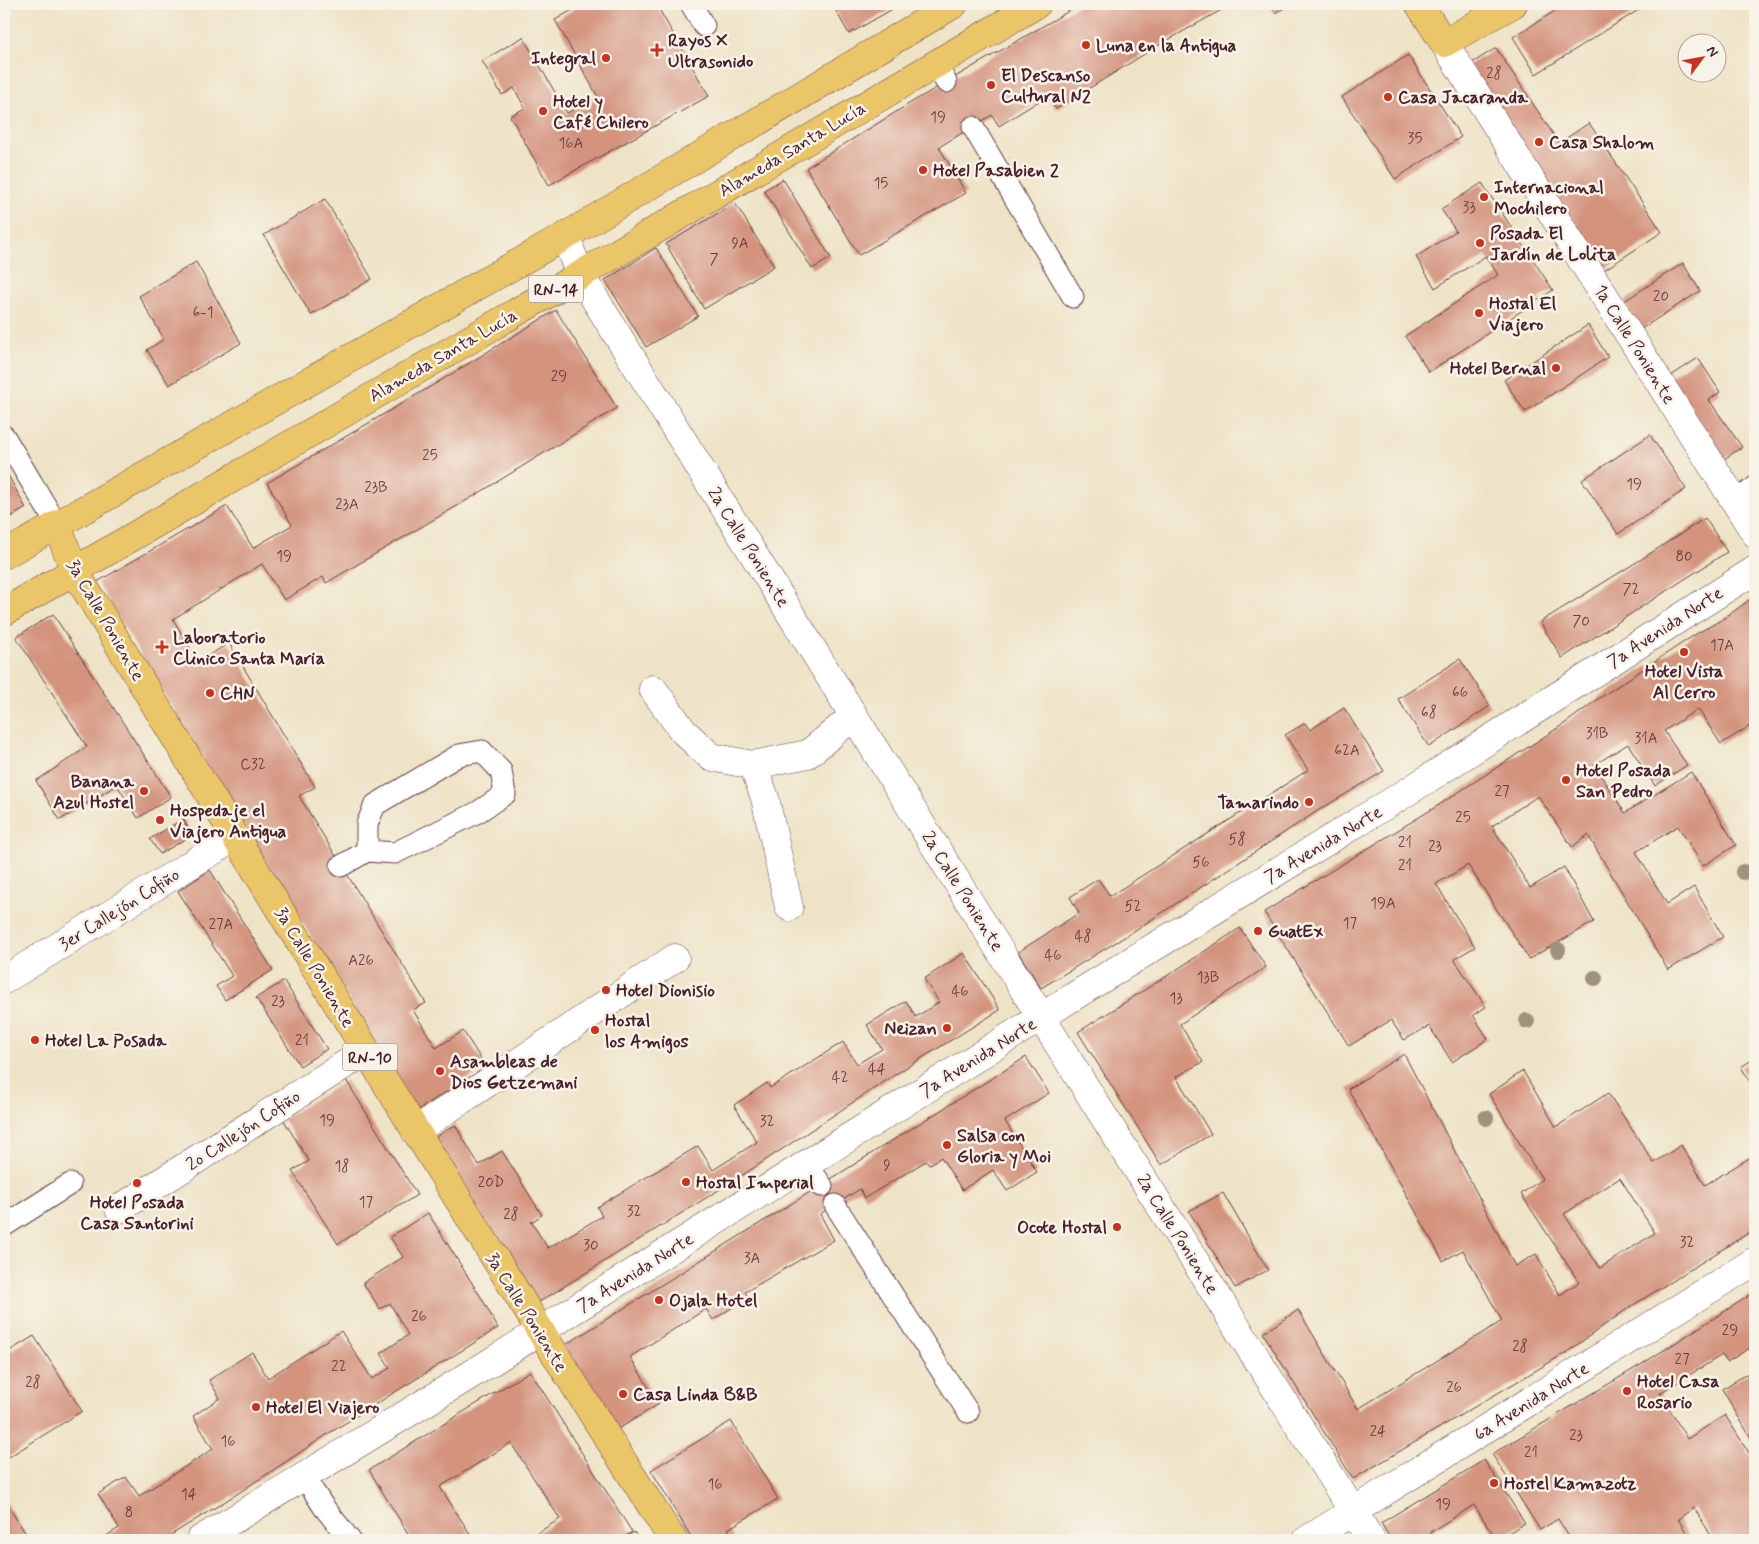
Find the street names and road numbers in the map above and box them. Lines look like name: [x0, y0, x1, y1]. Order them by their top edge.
street label: Alameda Santa Lucía: [714, 96, 871, 203]
road number: RN-14: [528, 276, 584, 302]
street label: 1a Calle Poniente: [1588, 280, 1681, 409]
street label: Alameda Santa Lucía: [365, 304, 522, 408]
street label: 2a Calle Poniente: [702, 483, 795, 612]
street label: 3a Calle Poniente: [61, 555, 150, 686]
street label: 7a Avenida Norte: [1603, 581, 1728, 674]
street label: 7a Avenida Norte: [1260, 800, 1387, 889]
street label: 2a Calle Poniente: [916, 827, 1009, 956]
street label: 3er Callejón Cofiño: [54, 863, 185, 957]
street label: 3a Calle Poniente: [269, 903, 360, 1032]
street label: 7a Avenida Norte: [916, 1012, 1042, 1103]
road number: RN-10: [342, 1044, 398, 1070]
street label: 2o Callejón Cofiño: [182, 1085, 305, 1177]
street label: 2a Calle Poniente: [1131, 1170, 1224, 1299]
street label: 7a Avenida Norte: [573, 1227, 699, 1318]
street label: 3a Calle Poniente: [480, 1248, 573, 1377]
street label: 6a Avenida Norte: [1469, 1357, 1594, 1447]

